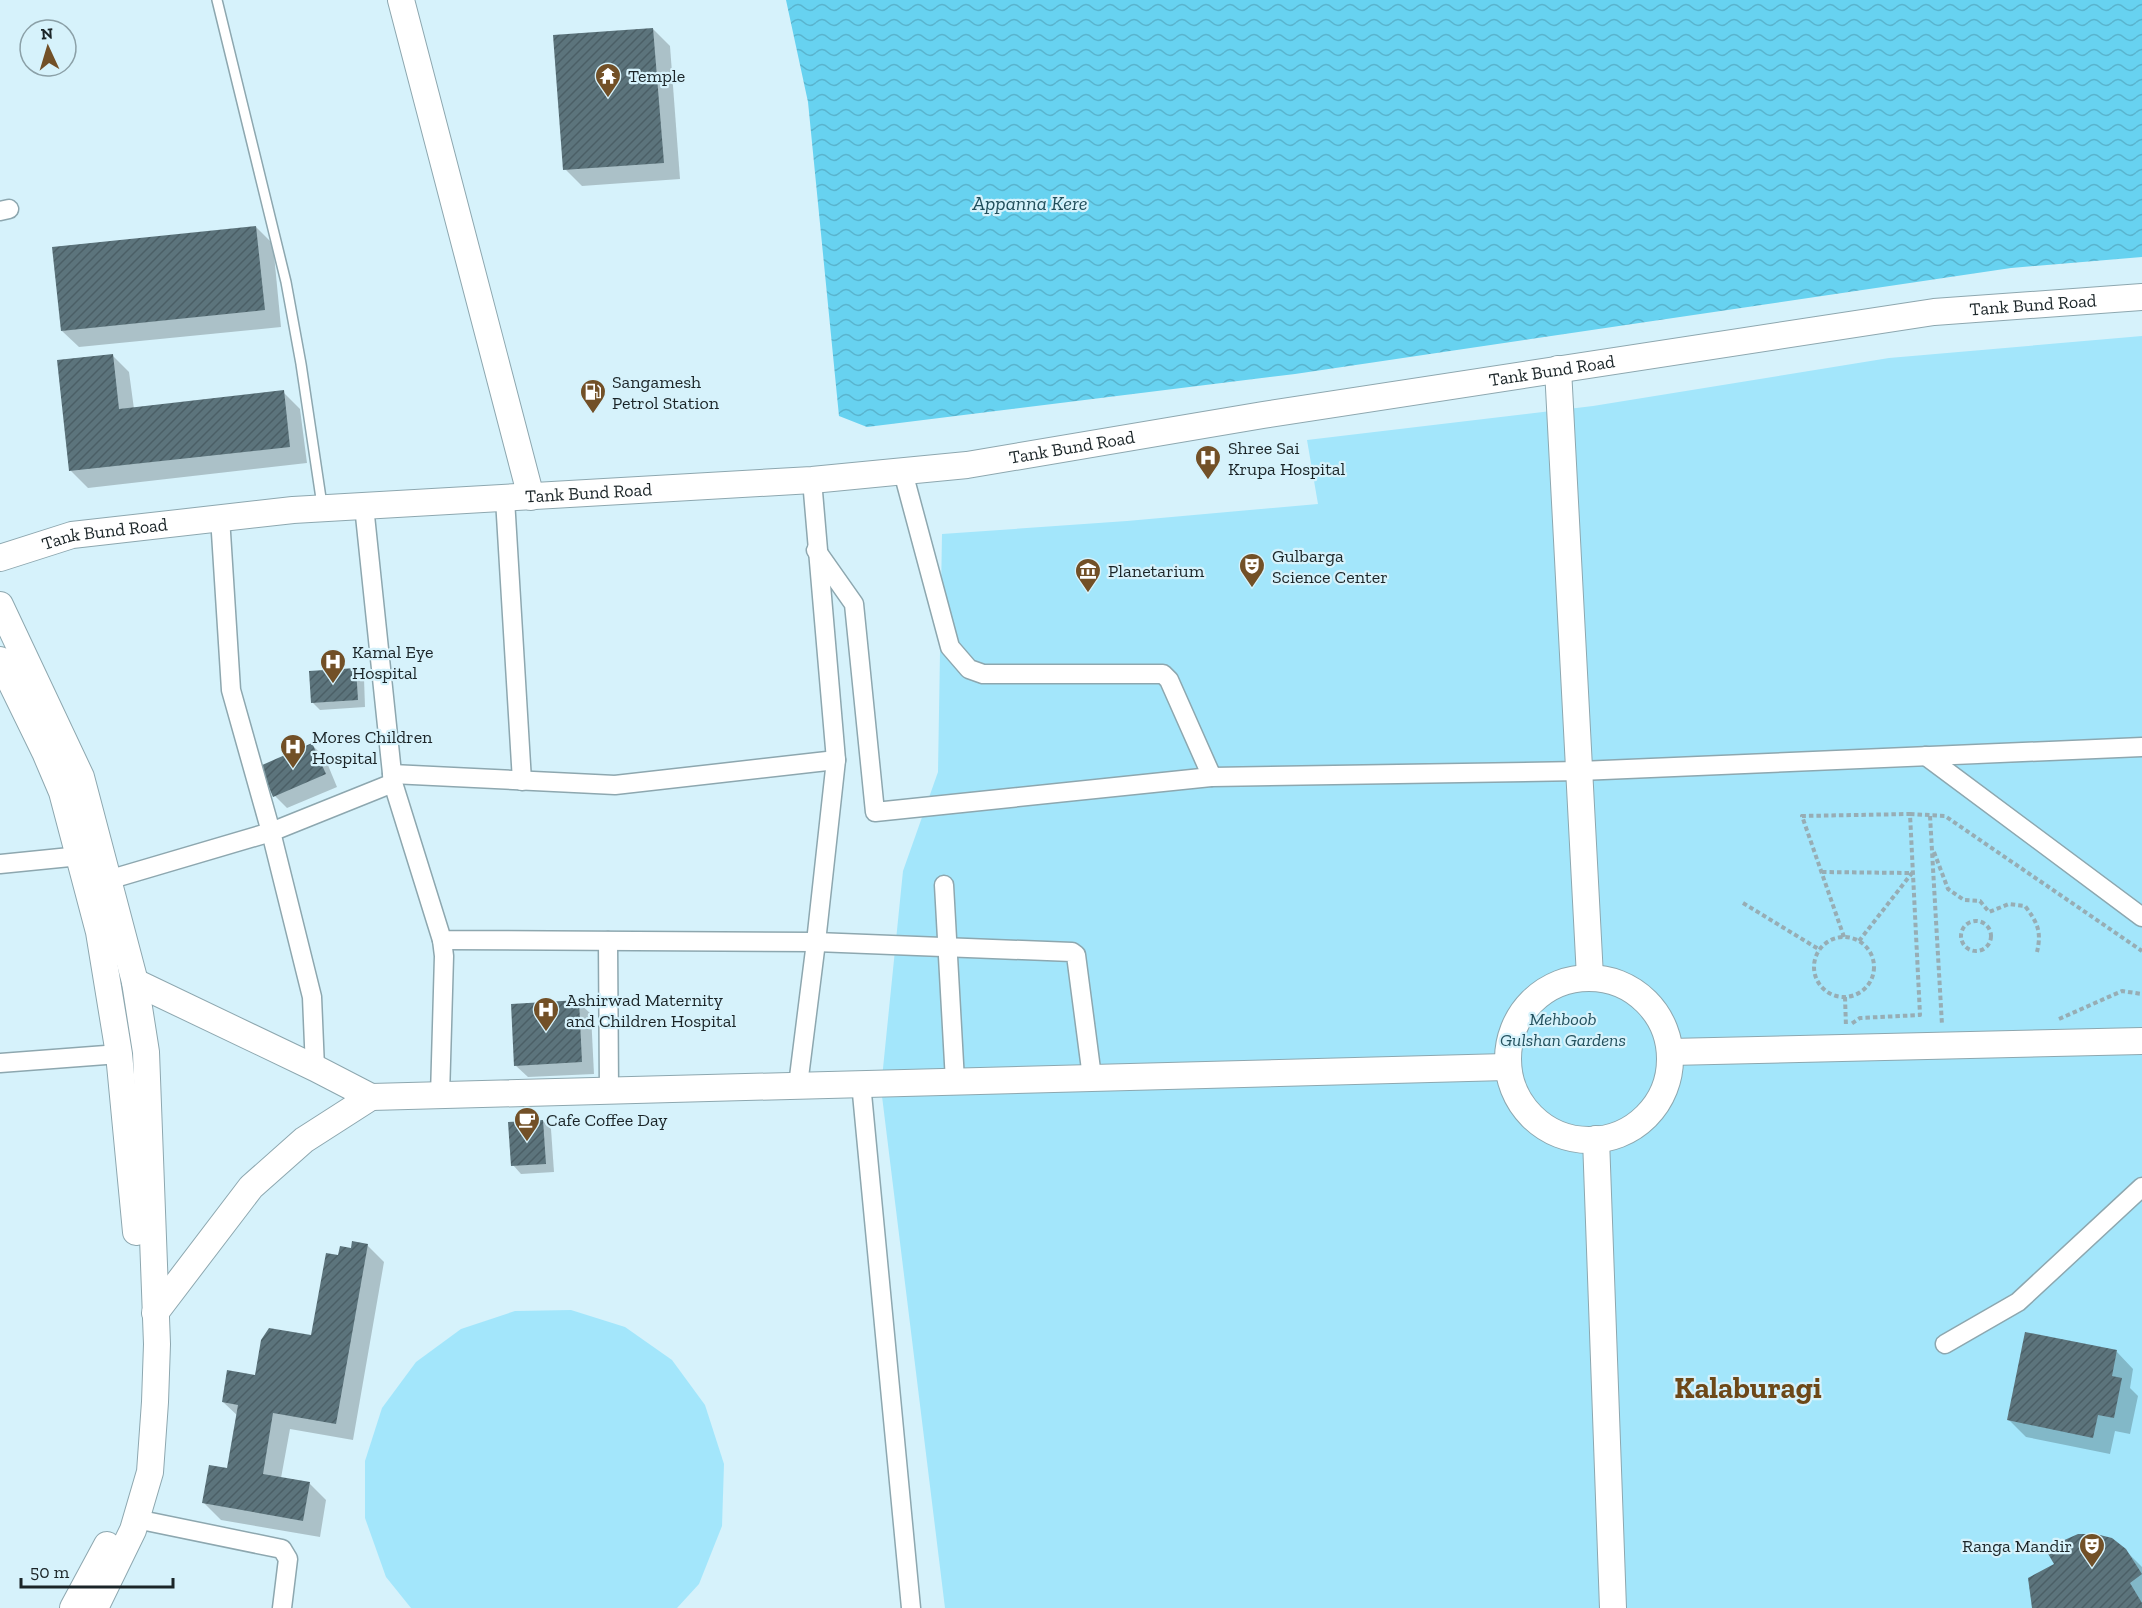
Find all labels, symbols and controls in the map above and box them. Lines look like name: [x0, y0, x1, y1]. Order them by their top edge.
north arrow: [18, 18, 78, 78]
text: N: [40, 24, 54, 43]
temple icon: Temple: [593, 61, 623, 99]
place label: Temple: [628, 65, 685, 87]
water label: Appanna Kere: [971, 191, 1088, 215]
street label: Tank Bund Road: [1969, 289, 2097, 320]
street label: Tank Bund Road: [1487, 350, 1616, 391]
place label: Sangamesh Petrol Station: [612, 371, 720, 414]
fuel station icon: Sangamesh Petrol Station: [578, 377, 608, 415]
street label: Tank Bund Road: [1007, 426, 1137, 469]
place label: Shree Sai Krupa Hospital: [1228, 437, 1345, 480]
hospital icon: Shree Sai Krupa Hospital: [1193, 443, 1223, 481]
street label: Tank Bund Road: [524, 478, 653, 508]
street label: Tank Bund Road: [39, 513, 169, 555]
place label: Gulbarga Science Center: [1272, 545, 1388, 588]
theatre icon: Gulbarga Science Center: [1237, 551, 1267, 589]
museum icon: Planetarium: [1073, 556, 1103, 594]
place label: Planetarium: [1108, 560, 1205, 582]
place label: Kamal Eye Hospital: [352, 641, 433, 684]
hospital icon: Kamal Eye Hospital: [318, 647, 348, 685]
place label: Mores Children Hospital: [312, 726, 433, 769]
hospital icon: Mores Children Hospital: [278, 732, 308, 770]
place label: Ashirwad Maternity and Children Hospital: [566, 989, 736, 1032]
hospital icon: Ashirwad Maternity and Children Hospital: [531, 995, 561, 1033]
park label: Mehboob Gulshan Gardens: [1500, 1008, 1626, 1051]
cafe icon: Cafe Coffee Day: [512, 1105, 542, 1143]
place label: Cafe Coffee Day: [546, 1109, 668, 1131]
district label: Kalaburagi: [1674, 1370, 1822, 1406]
theatre icon: Ranga Mandir: [2077, 1531, 2107, 1569]
place label: Ranga Mandir: [1962, 1535, 2072, 1557]
scale bar: [21, 1551, 172, 1589]
text: 50 m: [30, 1561, 70, 1583]

